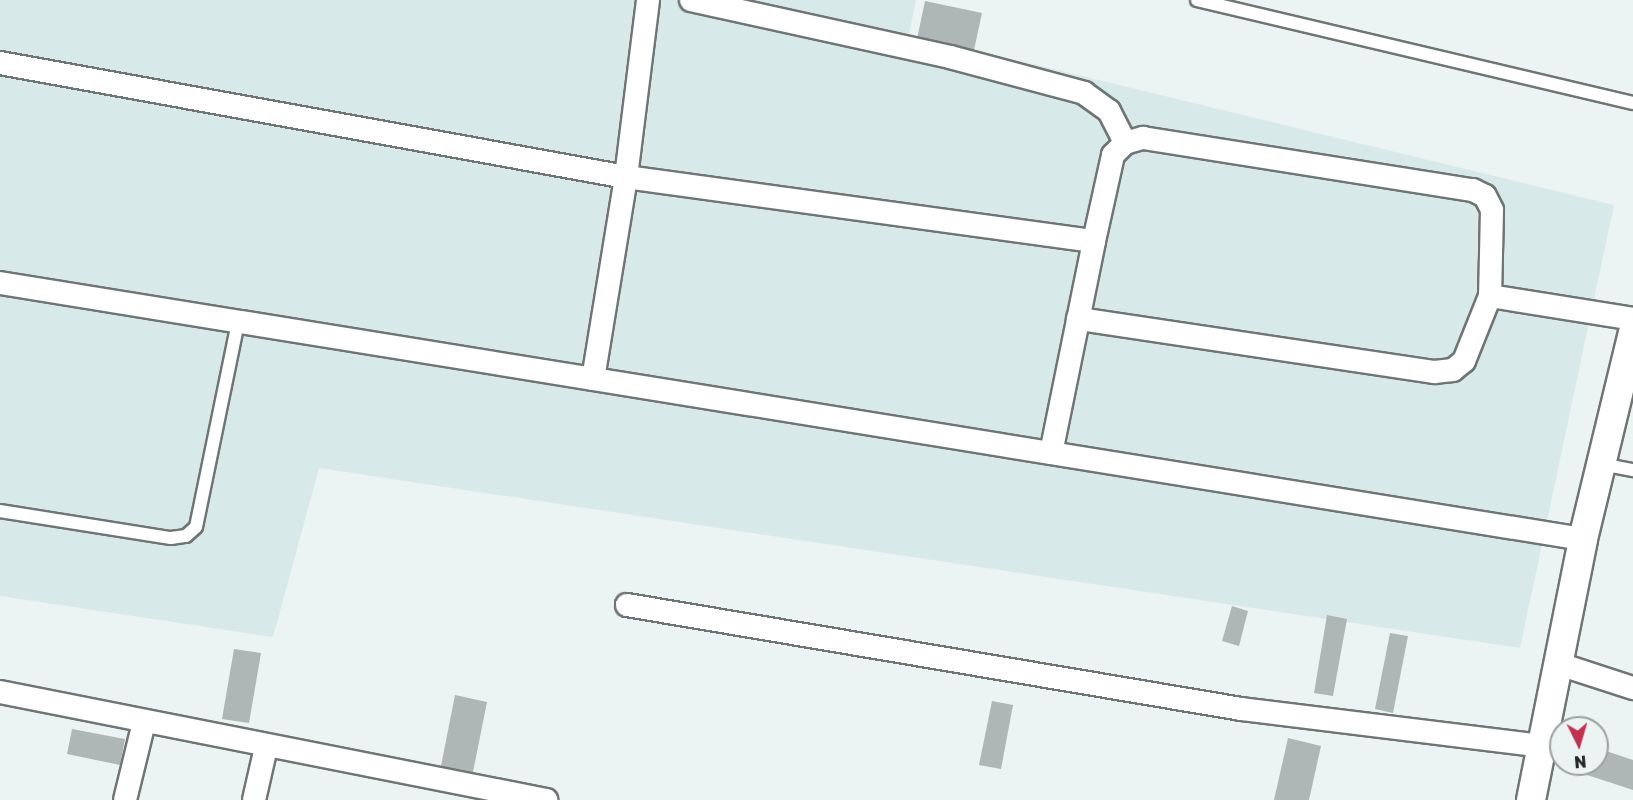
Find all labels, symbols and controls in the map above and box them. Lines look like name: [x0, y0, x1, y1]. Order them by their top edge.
north arrow: [1549, 716, 1609, 776]
text: N: [1573, 751, 1587, 772]

